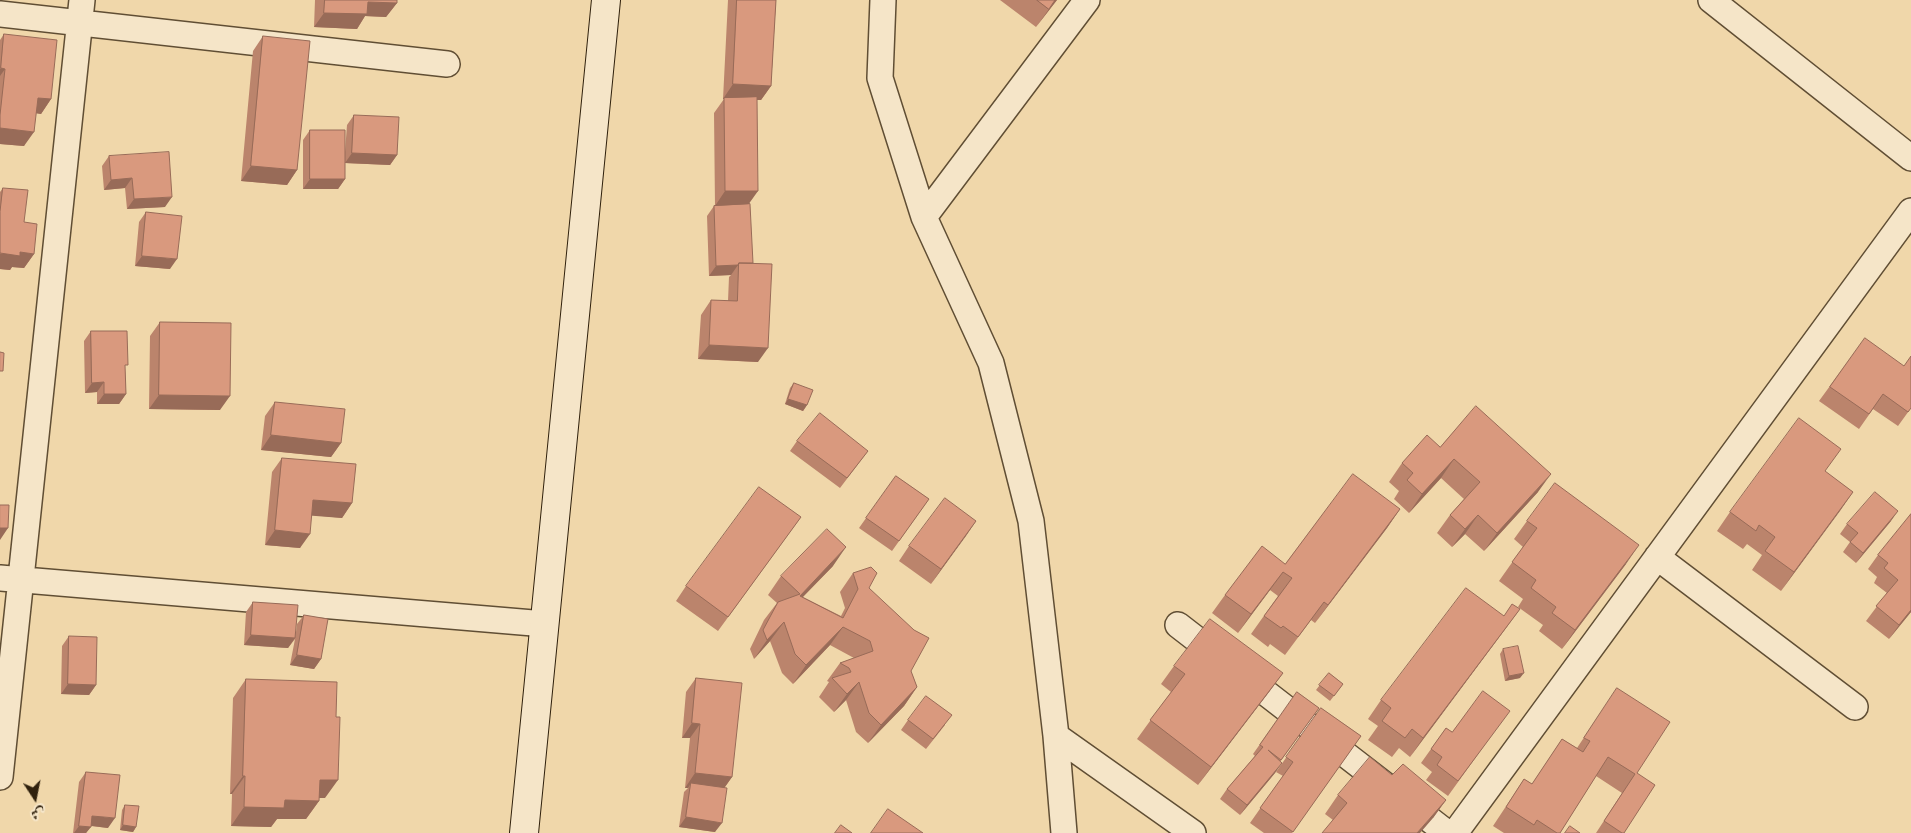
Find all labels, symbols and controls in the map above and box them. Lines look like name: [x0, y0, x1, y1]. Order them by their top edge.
north arrow: [10, 773, 60, 823]
text: ش: [29, 803, 46, 823]

